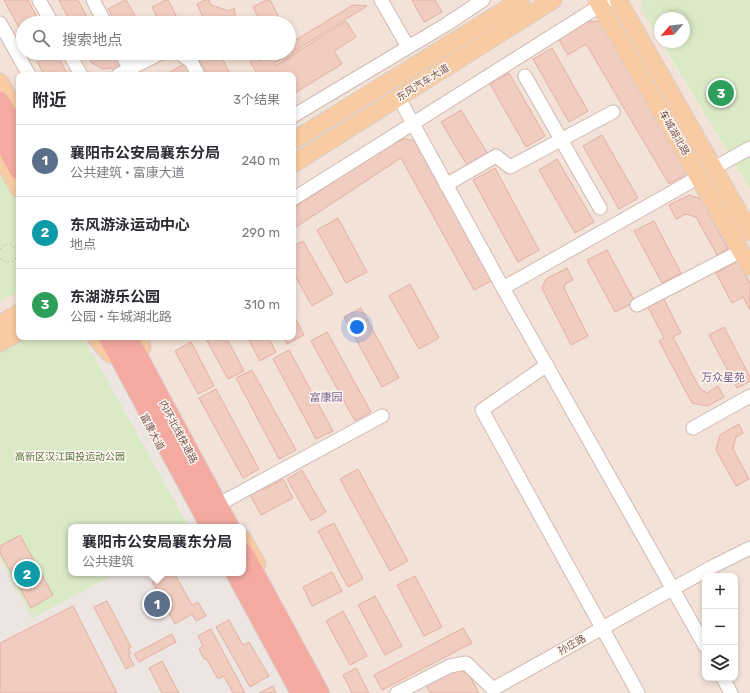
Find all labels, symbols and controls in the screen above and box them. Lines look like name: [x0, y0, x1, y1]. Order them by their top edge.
north arrow: [654, 12, 690, 48]
search box: [16, 16, 296, 60]
icon: search: [30, 27, 52, 49]
text: 搜索地点: [62, 31, 122, 49]
street label: 东风汽车大道: [394, 62, 452, 104]
pin: 3: [708, 78, 734, 108]
text: 附近: [32, 90, 66, 110]
text: 3个结果: [233, 92, 280, 107]
street label: 车城湖北路: [656, 108, 692, 158]
text: 襄阳市公安局襄东分局: [70, 144, 220, 162]
text: 1: [42, 153, 48, 168]
text: 240 m: [241, 153, 280, 168]
text: 公共建筑 · 富康大道: [70, 165, 185, 180]
text: 东风游泳运动中心: [70, 216, 190, 234]
text: 2: [41, 225, 49, 240]
text: 290 m: [242, 225, 280, 240]
text: 地点: [70, 237, 96, 252]
text: 东湖游乐公园: [70, 288, 160, 306]
text: 3: [41, 297, 49, 312]
text: 310 m: [244, 297, 280, 312]
text: 公园 · 车城湖北路: [70, 309, 172, 324]
your location: [347, 317, 367, 337]
district label: 万众星苑: [701, 371, 745, 384]
district label: 富康园: [310, 391, 343, 404]
street label: 内环北线快速路: [156, 398, 200, 466]
street label: 富康大道: [137, 412, 167, 452]
park label: 高新区汉江国投运动公园: [15, 451, 125, 463]
popup: [68, 524, 246, 576]
text: 襄阳市公安局襄东分局: [82, 533, 232, 551]
text: 公共建筑: [82, 554, 134, 569]
pin: 2: [14, 559, 40, 589]
map controls: [702, 573, 738, 681]
button: +: [702, 573, 738, 609]
pin: 1: [144, 589, 170, 619]
button: −: [702, 609, 738, 645]
street label: 孙庄路: [556, 632, 588, 658]
button: layers: [702, 645, 738, 681]

